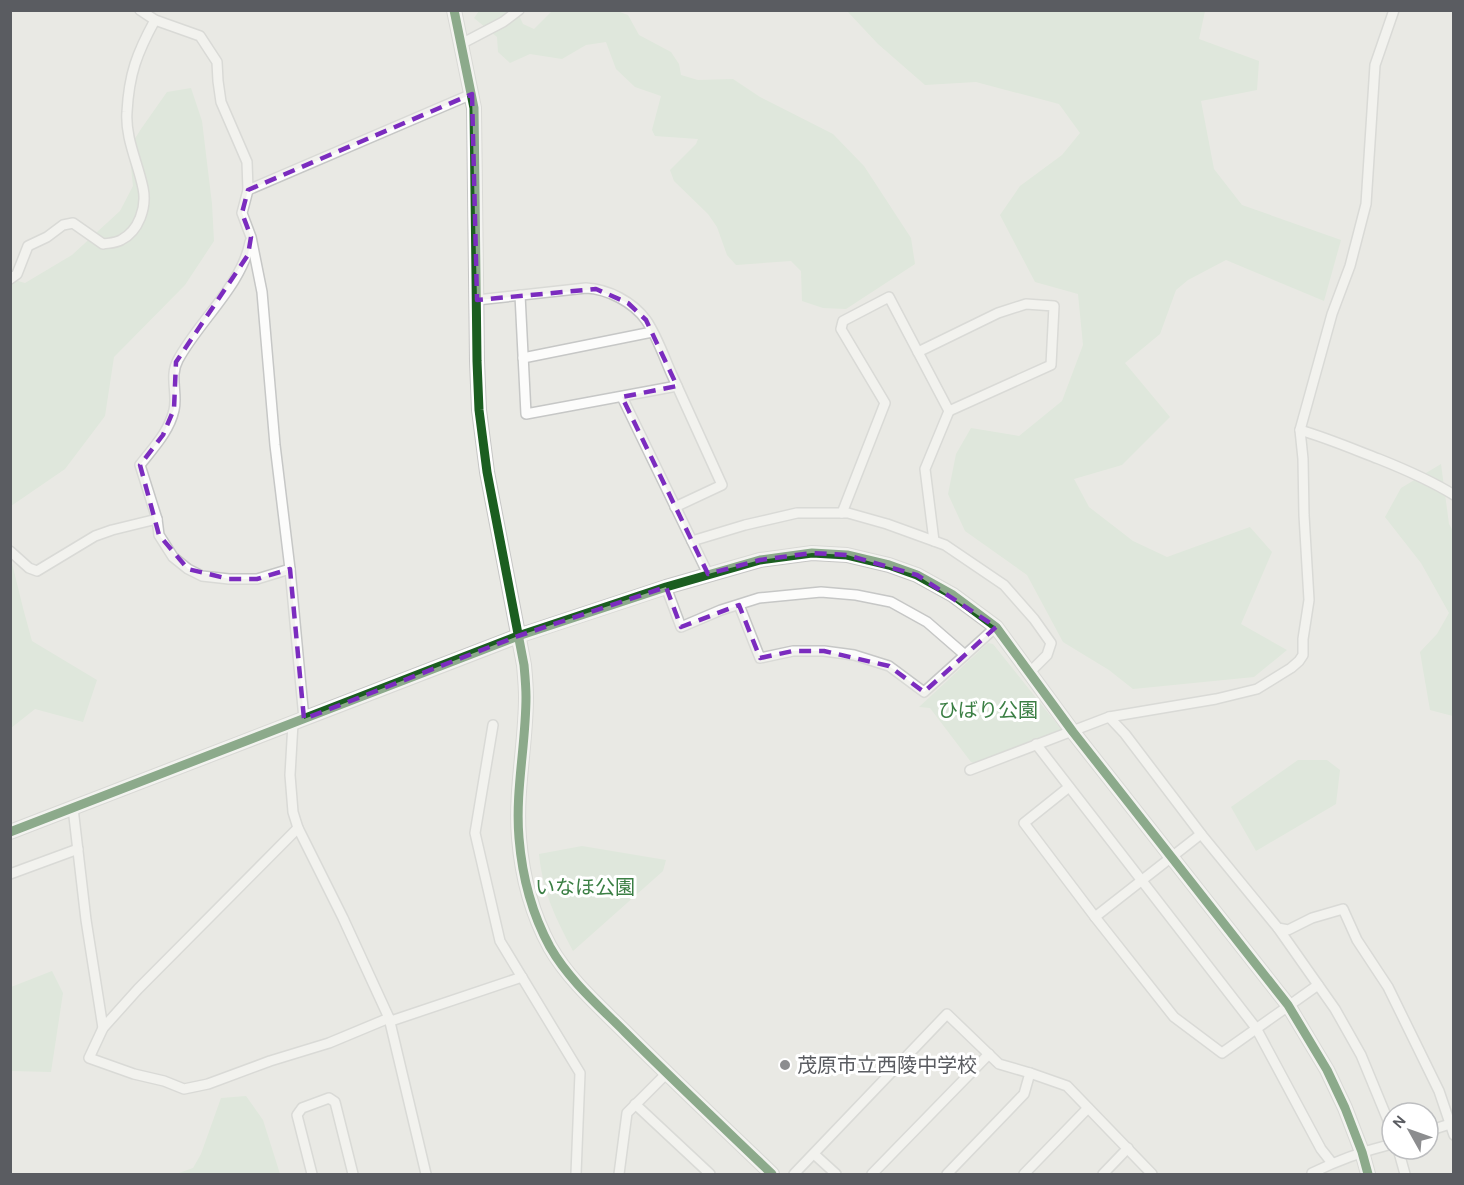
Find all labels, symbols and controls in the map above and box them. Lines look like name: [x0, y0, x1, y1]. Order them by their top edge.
park label: ひばり公園: [938, 699, 1038, 722]
park label: いなほ公園: [535, 876, 635, 899]
place label: 茂原市立西陵中学校: [797, 1054, 977, 1077]
marker: 茂原市立西陵中学校: [778, 1058, 792, 1072]
north arrow: [1380, 1101, 1440, 1161]
text: N: [1388, 1111, 1410, 1132]

